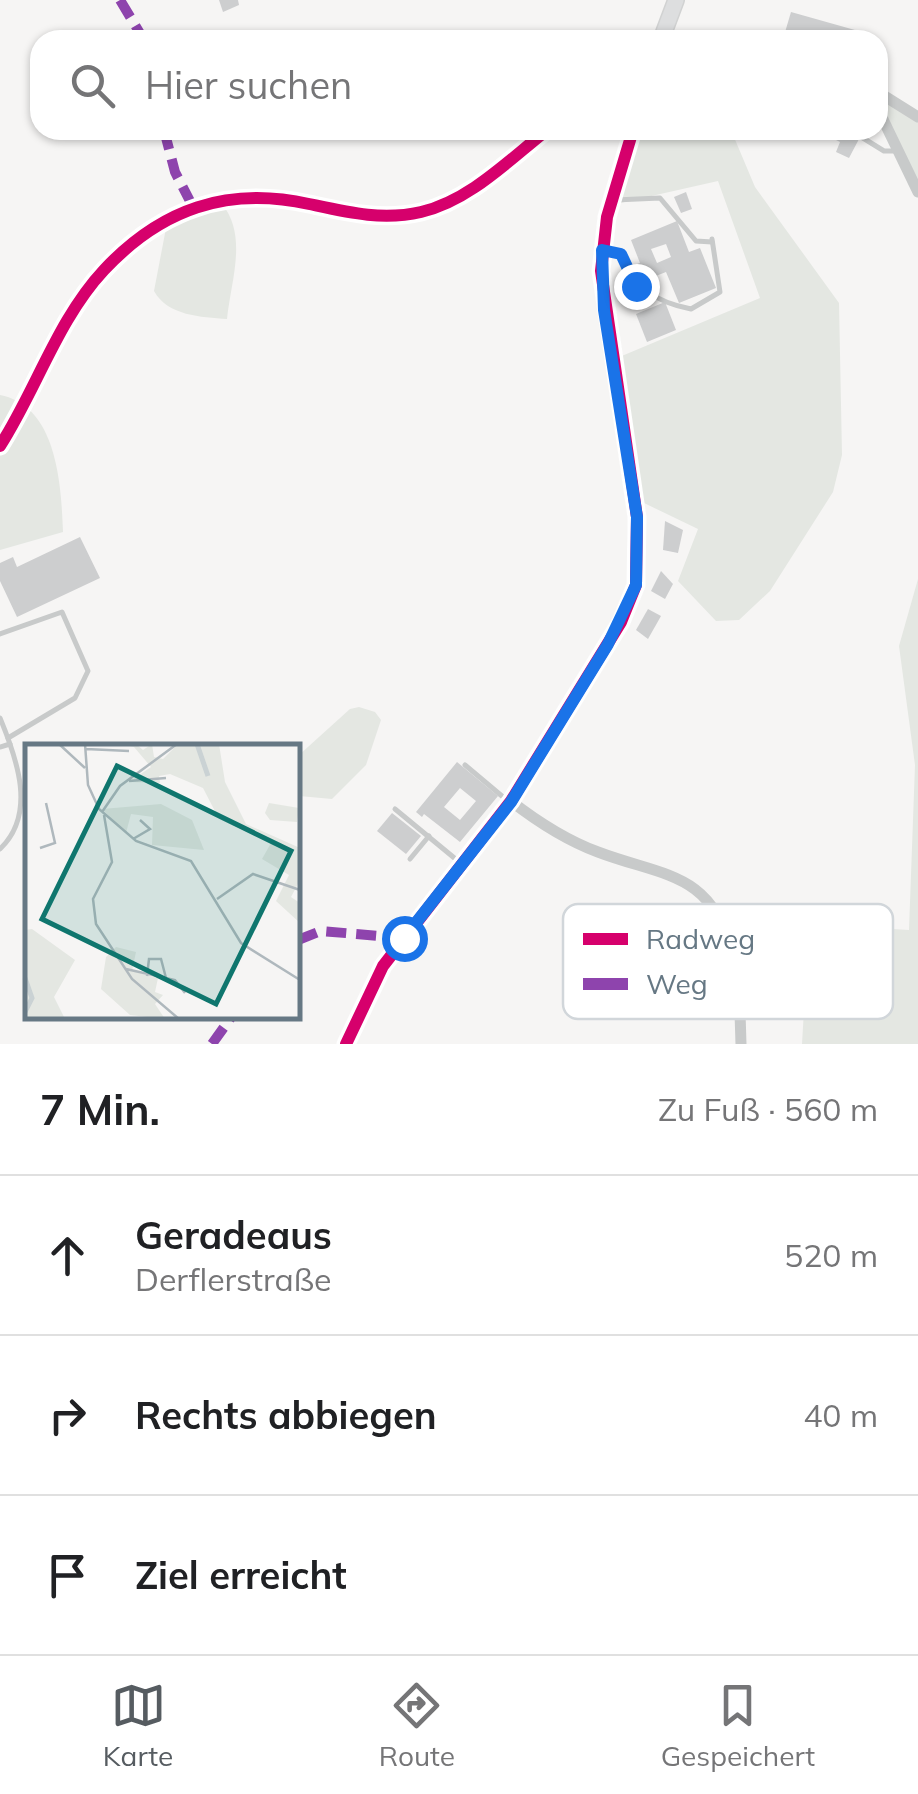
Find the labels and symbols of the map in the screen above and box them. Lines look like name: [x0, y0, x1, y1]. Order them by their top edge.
route end: [614, 264, 660, 310]
inset map: [25, 744, 300, 1019]
legend: [563, 904, 893, 1019]
route start: [382, 916, 428, 962]
text: Radweg: [646, 921, 755, 956]
text: Weg: [646, 966, 708, 1001]

